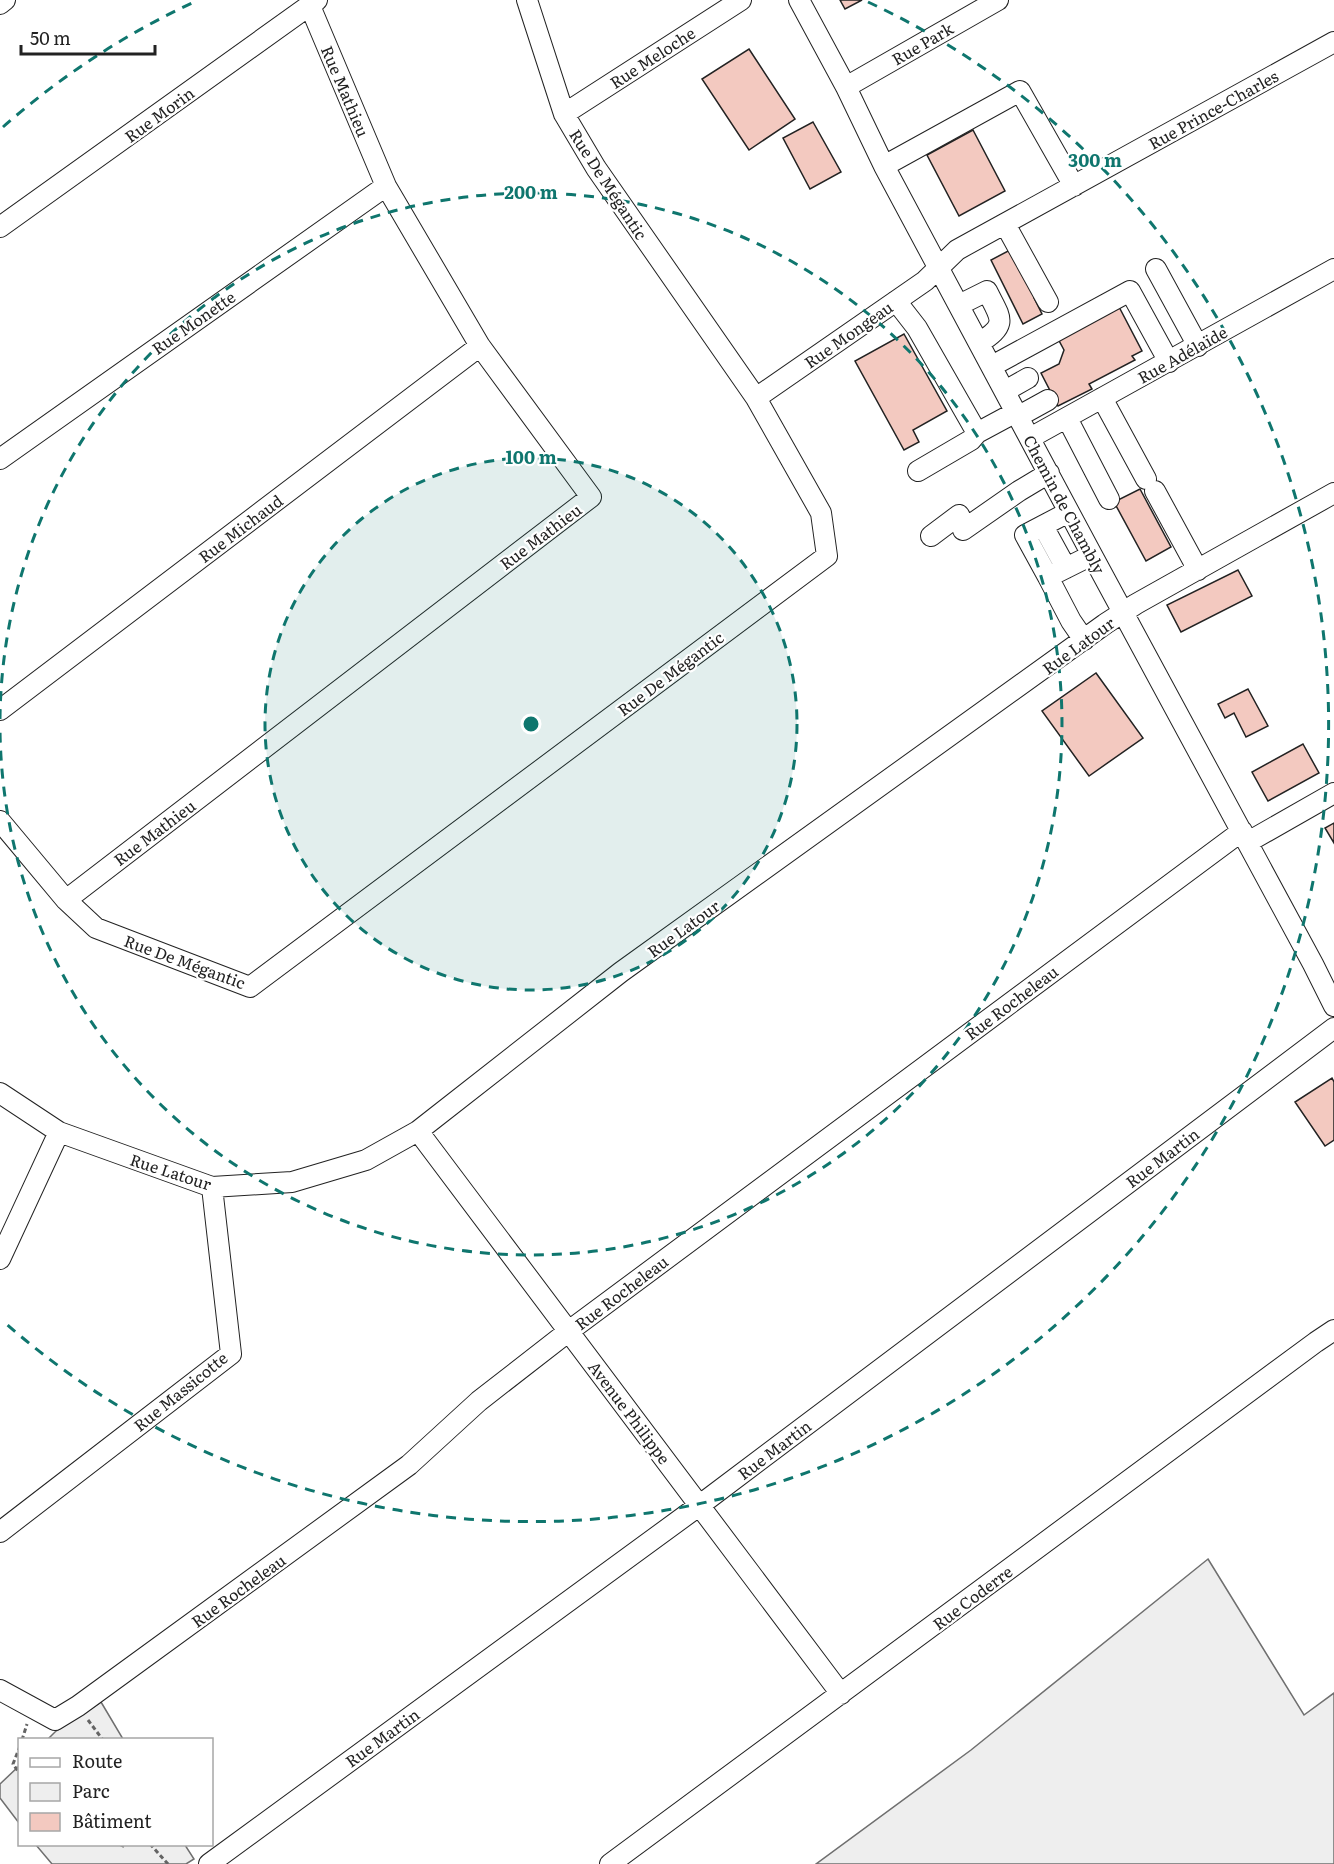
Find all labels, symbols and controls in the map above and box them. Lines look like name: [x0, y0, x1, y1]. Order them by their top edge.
street label: Rue Park: [887, 16, 957, 70]
scale bar: [21, 18, 154, 56]
street label: Rue Meloche: [605, 20, 699, 94]
text: 50 m: [30, 24, 71, 51]
street label: Rue Mathieu: [316, 42, 376, 140]
street label: Rue Prince-Charles: [1144, 63, 1282, 155]
street label: Rue Morin: [119, 80, 199, 148]
street label: Rue De Mégantic: [564, 124, 654, 244]
text: 300 m: [1068, 146, 1122, 173]
text: 200 m: [504, 178, 558, 205]
street label: Rue Monette: [146, 284, 240, 360]
street label: Rue Mongeau: [799, 295, 897, 373]
street label: Rue Adélaïde: [1133, 319, 1231, 389]
street label: Chemin de Chambly: [1018, 430, 1112, 578]
text: 100 m: [505, 443, 557, 470]
street label: Rue Michaud: [193, 488, 287, 568]
street label: Rue Mathieu: [494, 497, 586, 575]
street label: Rue Latour: [1037, 610, 1119, 679]
street label: Rue De Mégantic: [612, 625, 728, 721]
centre of rings: [521, 714, 541, 734]
street label: Rue Mathieu: [108, 793, 200, 871]
street label: Rue Latour: [642, 893, 724, 962]
street label: Rue De Mégantic: [121, 928, 249, 994]
street label: Rue Rocheleau: [959, 959, 1063, 1045]
street label: Rue Martin: [1120, 1121, 1204, 1193]
street label: Rue Latour: [127, 1147, 215, 1196]
street label: Rue Rocheleau: [569, 1249, 673, 1335]
street label: Rue Massicotte: [128, 1346, 232, 1436]
street label: Avenue Philippe: [583, 1355, 677, 1469]
street label: Rue Martin: [732, 1413, 816, 1485]
street label: Rue Rocheleau: [186, 1548, 290, 1632]
street label: Rue Coderre: [927, 1559, 1017, 1635]
street label: Rue Martin: [340, 1702, 424, 1772]
legend: [18, 1738, 213, 1846]
text: Route: [72, 1747, 122, 1774]
text: Parc: [72, 1777, 110, 1804]
text: Bâtiment: [72, 1807, 152, 1834]

